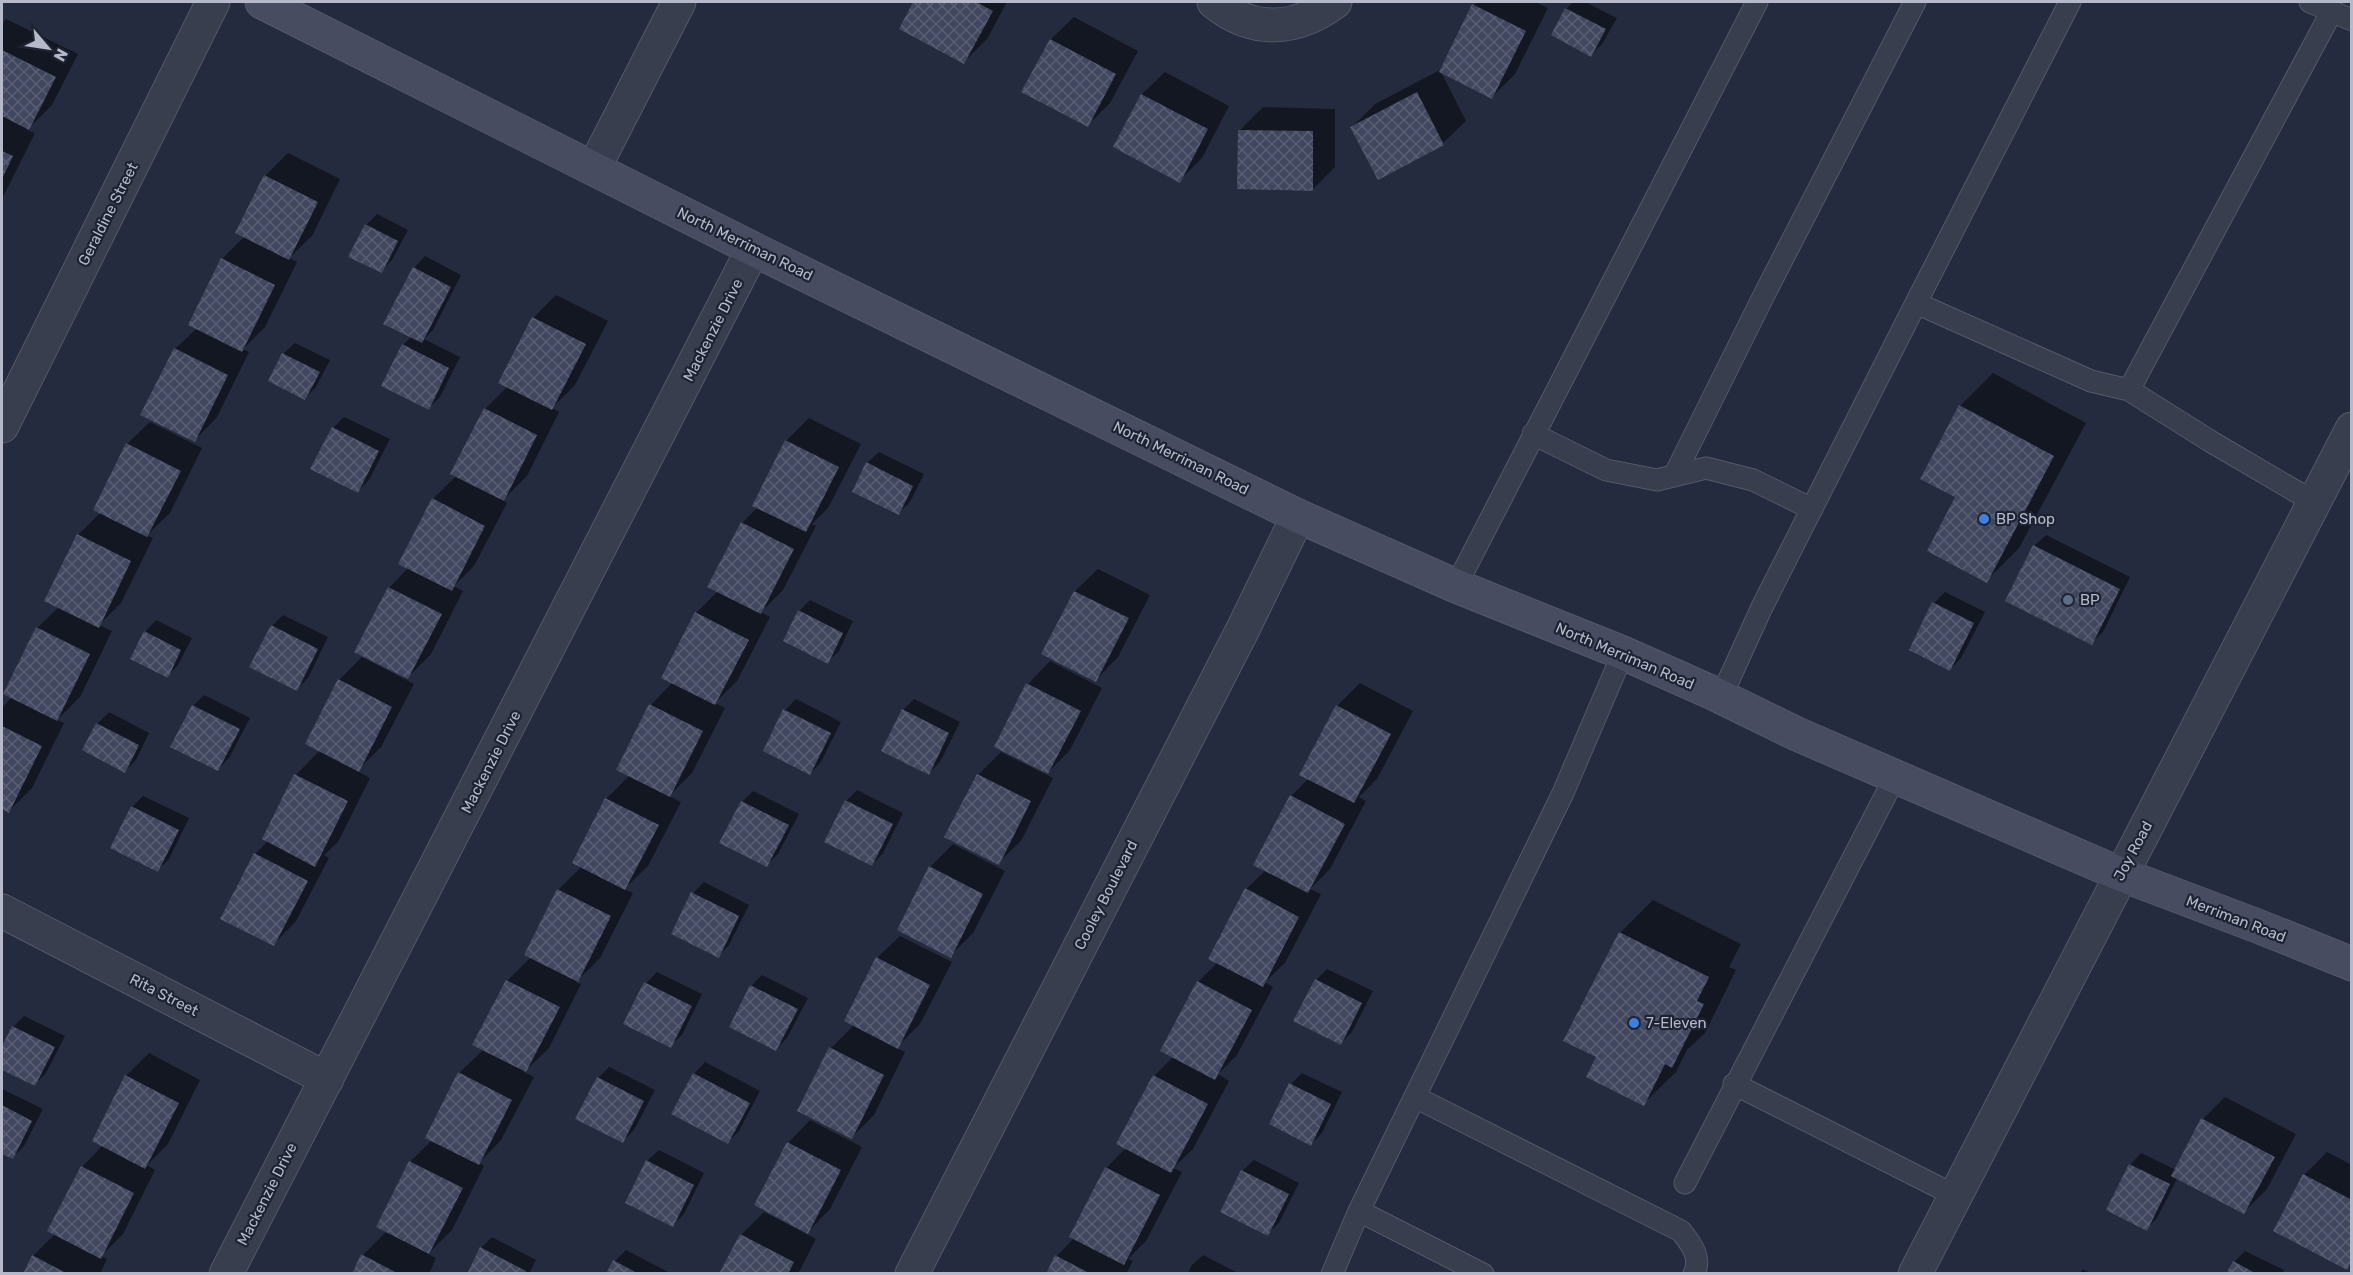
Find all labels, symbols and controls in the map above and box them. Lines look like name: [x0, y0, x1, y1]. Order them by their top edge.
north arrow: [18, 18, 78, 78]
text: N: [50, 45, 72, 65]
street label: Geraldine Street: [74, 159, 142, 269]
street label: North Merriman Road: [674, 203, 816, 285]
street label: Mackenzie Drive: [679, 276, 747, 384]
street label: North Merriman Road: [1110, 417, 1252, 499]
place label: BP Shop: [1996, 510, 2055, 528]
marker: BP Shop: [1977, 512, 1991, 526]
place label: BP: [2080, 591, 2100, 609]
marker: BP: [2061, 593, 2075, 607]
street label: North Merriman Road: [1553, 619, 1697, 693]
street label: Mackenzie Drive: [457, 708, 525, 816]
street label: Joy Road: [2110, 818, 2156, 884]
street label: Cooley Boulevard: [1071, 837, 1141, 953]
street label: Merriman Road: [2184, 892, 2288, 946]
street label: Rita Street: [127, 970, 201, 1020]
place label: 7-Eleven: [1646, 1014, 1707, 1032]
marker: 7-Eleven: [1627, 1016, 1641, 1030]
street label: Mackenzie Drive: [233, 1140, 301, 1248]

